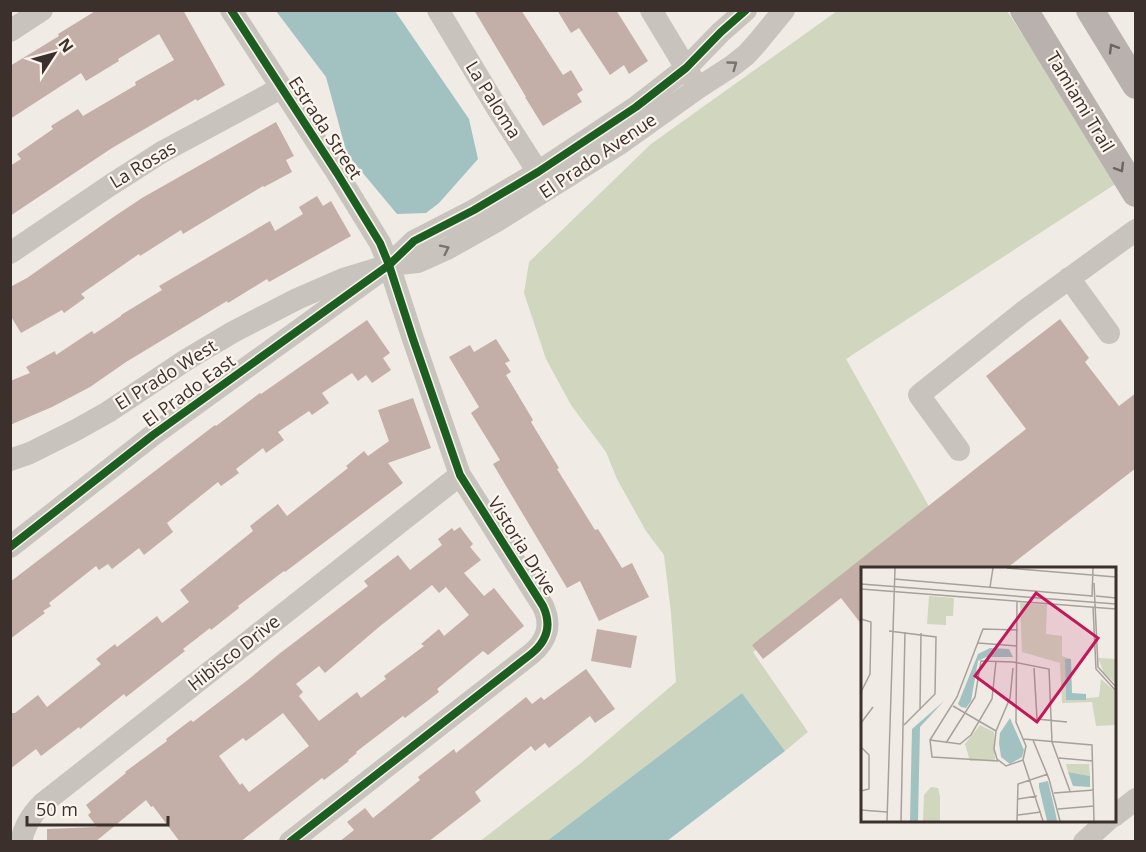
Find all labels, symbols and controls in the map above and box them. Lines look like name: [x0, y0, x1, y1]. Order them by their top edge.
north arrow: [24, 24, 84, 84]
text: N: [53, 33, 79, 57]
one-way arrow: [1108, 44, 1120, 54]
street label: Tamiami Trail: [1041, 47, 1120, 156]
street label: La Paloma: [461, 56, 527, 143]
one-way arrow: [726, 62, 737, 73]
street label: Estrada Street: [284, 71, 368, 184]
street label: El Prado Avenue: [534, 107, 661, 203]
street label: La Rosas: [105, 135, 180, 193]
one-way arrow: [1113, 162, 1124, 172]
one-way arrow: [438, 245, 449, 257]
street label: El Prado West: [110, 333, 221, 415]
street label: El Prado East: [137, 348, 240, 432]
street label: Vistoria Drive: [483, 492, 563, 599]
inset map: [861, 567, 1116, 822]
street label: Hibisco Drive: [183, 609, 284, 696]
scale bar: [27, 789, 168, 827]
text: 50 m: [36, 797, 78, 821]

